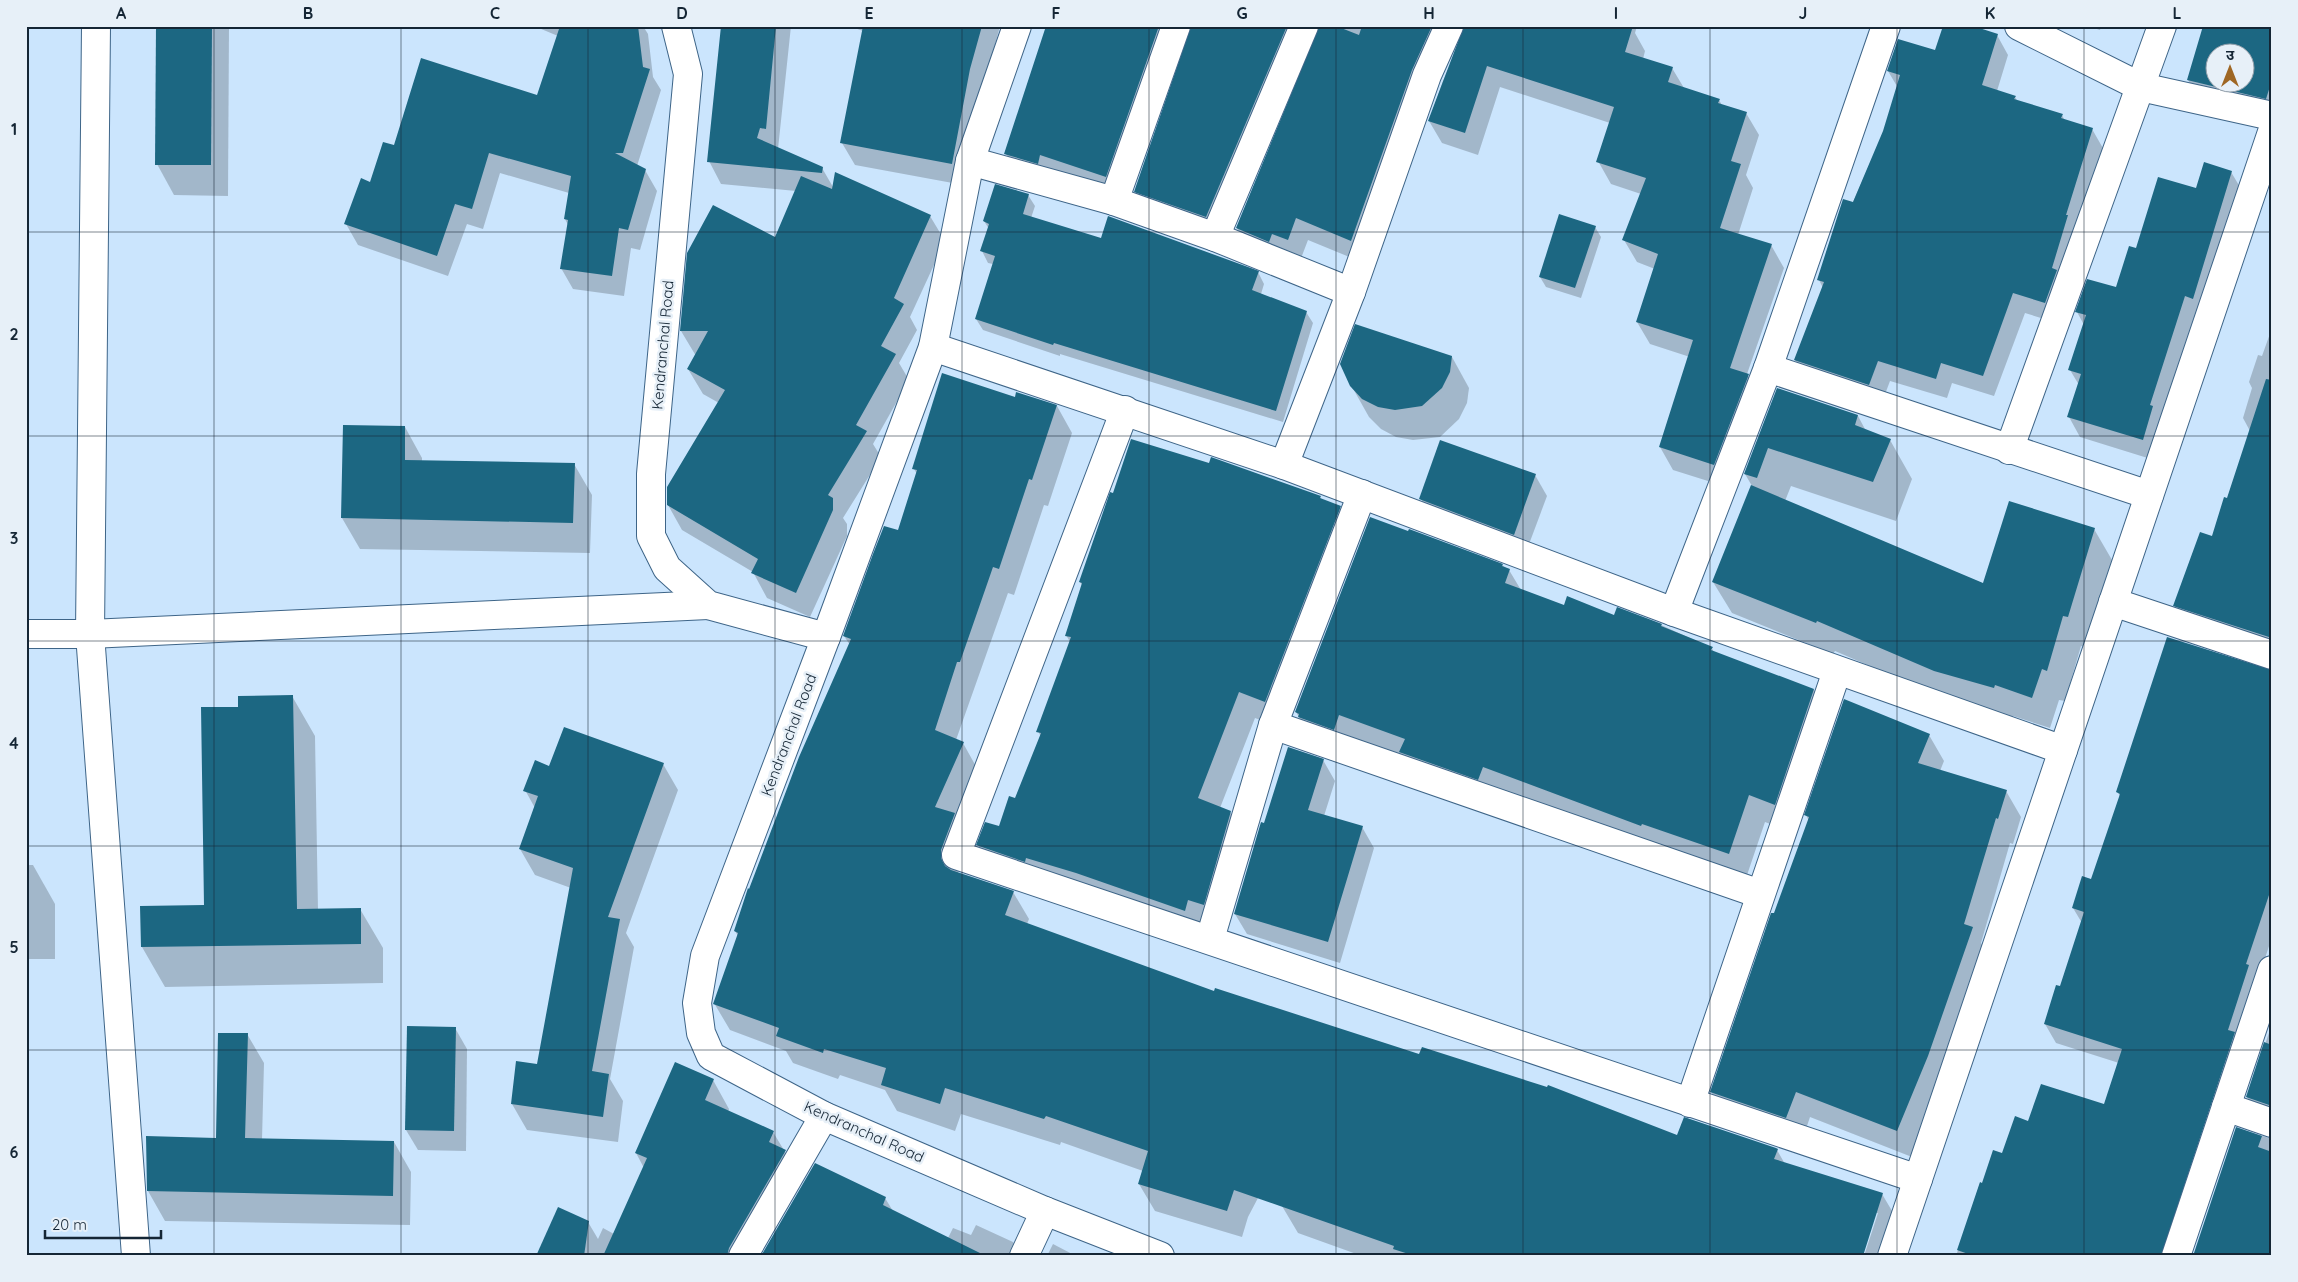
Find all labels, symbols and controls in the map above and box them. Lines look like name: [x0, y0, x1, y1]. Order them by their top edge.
text: A: [116, 3, 127, 23]
text: B: [303, 3, 313, 23]
text: C: [490, 3, 500, 23]
text: D: [676, 3, 688, 23]
text: E: [864, 3, 874, 23]
text: F: [1052, 3, 1061, 23]
text: G: [1236, 3, 1248, 23]
text: H: [1423, 3, 1435, 23]
text: I: [1614, 3, 1618, 23]
text: J: [1799, 3, 1807, 23]
text: K: [1985, 3, 1995, 23]
text: L: [2173, 3, 2182, 23]
north arrow: [2206, 42, 2256, 92]
text: उ: [2226, 46, 2235, 64]
text: 1: [11, 119, 17, 139]
street label: Kendranchal Road: [647, 280, 678, 410]
text: 2: [9, 324, 19, 344]
text: 3: [10, 528, 18, 548]
street label: Kendranchal Road: [756, 671, 821, 799]
text: 4: [9, 733, 19, 753]
text: 5: [9, 937, 19, 957]
street label: Kendranchal Road: [801, 1097, 927, 1167]
text: 6: [10, 1142, 19, 1162]
scale bar: [45, 1207, 161, 1239]
text: 20 m: [52, 1215, 87, 1234]

